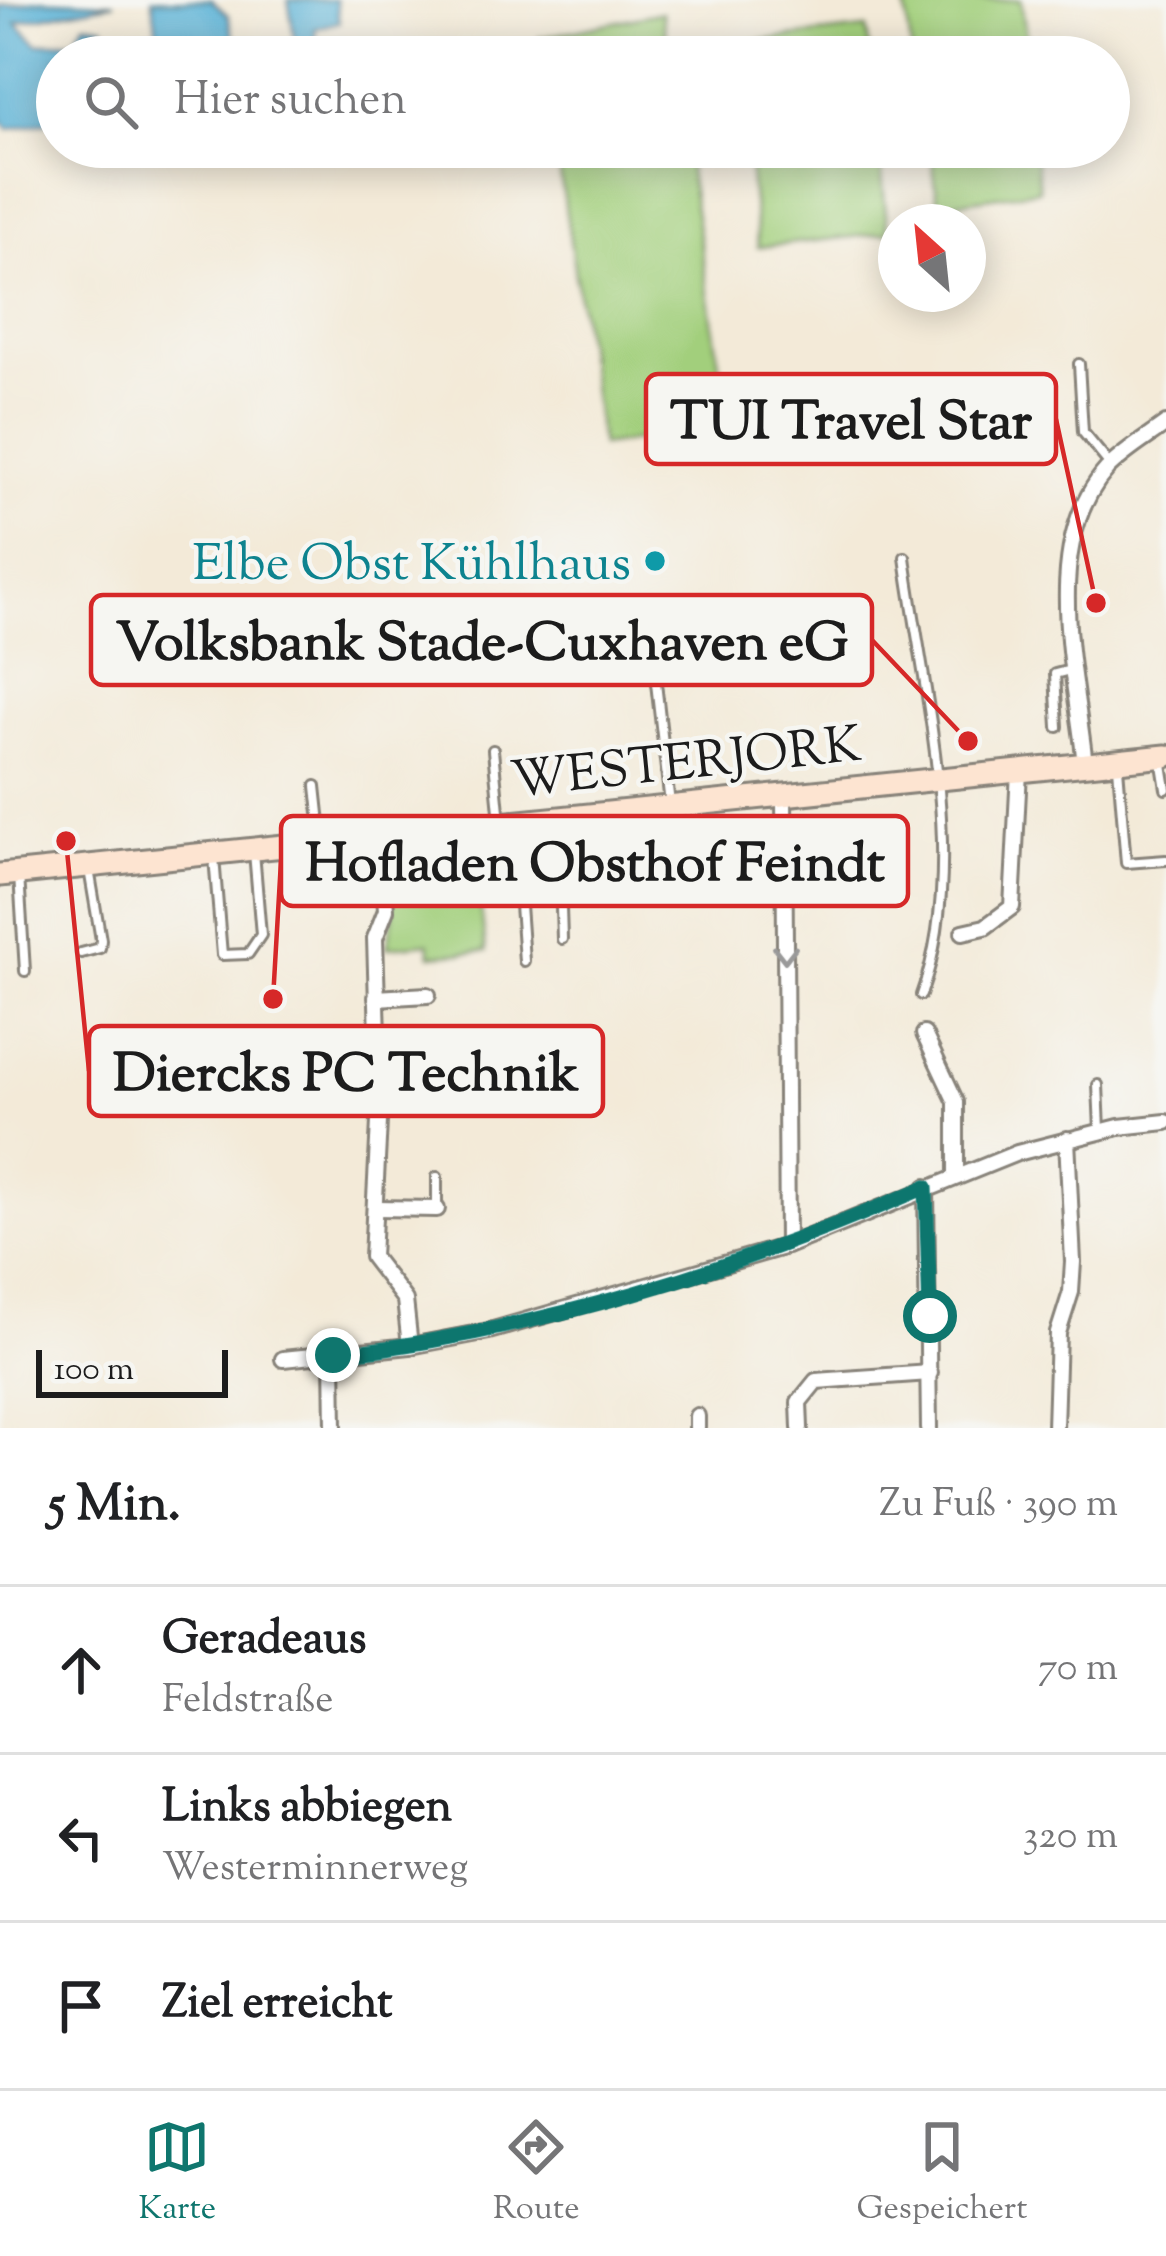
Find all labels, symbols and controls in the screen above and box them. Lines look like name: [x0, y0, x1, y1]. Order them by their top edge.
search box: [36, 36, 1130, 168]
icon: search: [78, 69, 144, 135]
text: Hier suchen: [174, 70, 407, 135]
north arrow: [878, 204, 986, 312]
callout: TUI Travel Star: [646, 374, 1056, 464]
text: TUI Travel Star: [670, 386, 1033, 464]
place label: Elbe Obst Kühlhaus: [192, 530, 631, 603]
marker: Elbe Obst Kühlhaus: [642, 548, 668, 574]
callout: Volksbank Stade-Cuxhaven eG: [91, 595, 872, 685]
text: Volksbank Stade-Cuxhaven eG: [116, 607, 848, 685]
street label: WESTERJORK: [508, 711, 866, 820]
callout: Hofladen Obsthof Feindt: [281, 816, 908, 906]
text: Hofladen Obsthof Feindt: [305, 828, 885, 906]
one-way arrow: [772, 945, 798, 964]
callout: Diercks PC Technik: [89, 1026, 603, 1116]
text: Diercks PC Technik: [113, 1038, 580, 1116]
route start: [903, 1289, 957, 1343]
route end: [306, 1328, 360, 1382]
scale bar: [36, 1344, 228, 1397]
text: 100 m: [54, 1347, 134, 1395]
text: 5 Min.: [48, 1470, 181, 1543]
text: Zu Fuß · 390 m: [879, 1478, 1118, 1534]
text: Geradeaus: [162, 1609, 366, 1674]
icon: ahead: [48, 1637, 114, 1703]
text: 70 m: [1038, 1642, 1118, 1698]
text: Feldstraße: [162, 1674, 334, 1730]
text: Links abbiegen: [162, 1777, 452, 1842]
icon: left: [48, 1805, 114, 1871]
text: 320 m: [1023, 1810, 1118, 1866]
text: Westerminnerweg: [162, 1842, 468, 1898]
icon: arrive: [48, 1973, 114, 2039]
text: Ziel erreicht: [162, 1973, 393, 2038]
tab: Karte: [138, 2114, 216, 2234]
tab: Route: [493, 2114, 580, 2234]
tab: Gespeichert: [856, 2114, 1028, 2234]

